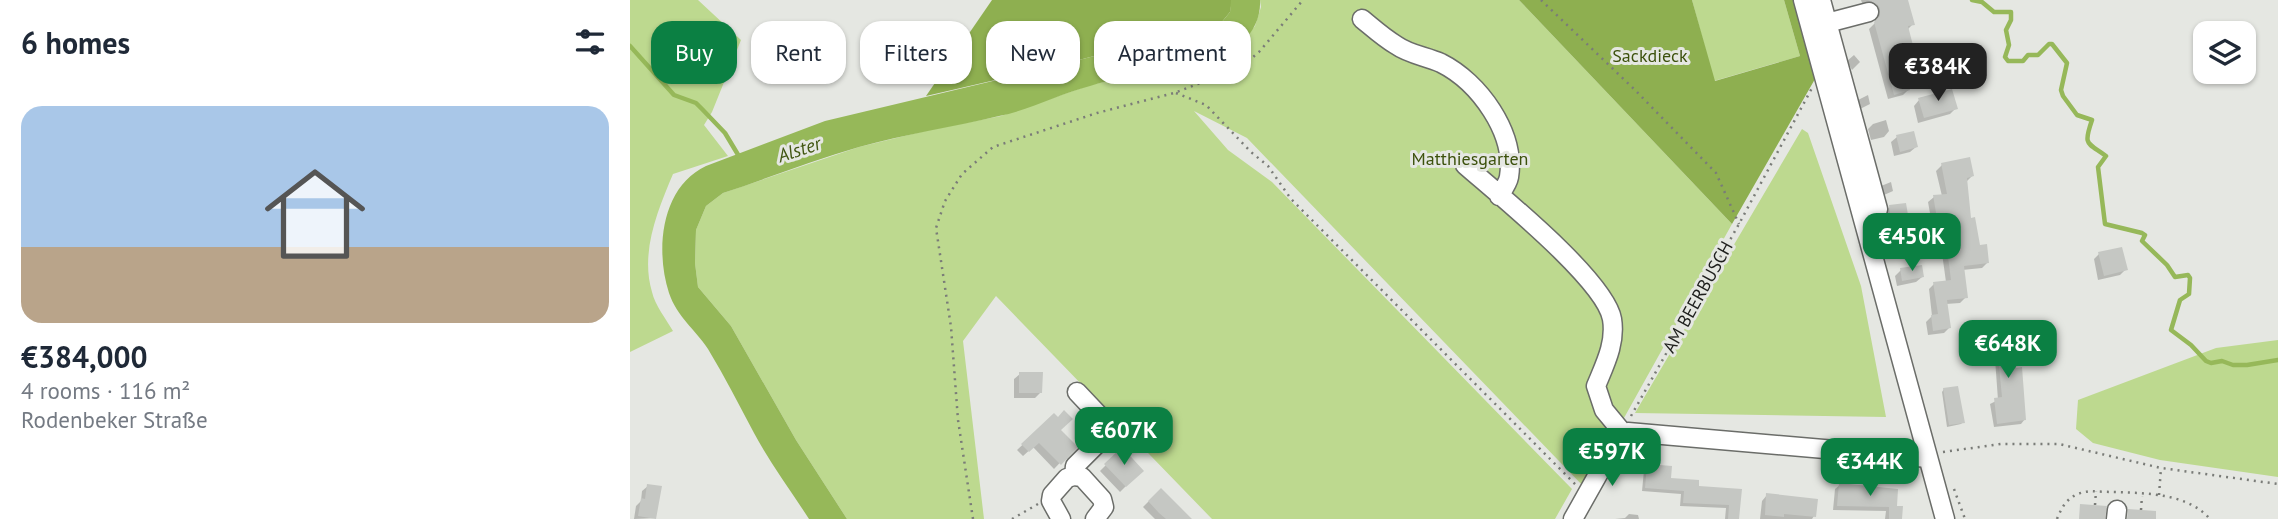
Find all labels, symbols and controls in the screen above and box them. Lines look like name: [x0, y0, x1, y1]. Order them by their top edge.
chip: Buy: [651, 21, 737, 84]
chip: Rent: [751, 21, 846, 84]
chip: Filters: [860, 21, 972, 84]
chip: New: [986, 21, 1080, 84]
chip: Apartment: [1094, 21, 1251, 84]
map controls: [2193, 21, 2256, 84]
button: layers: [2193, 21, 2256, 84]
text: 6 homes: [21, 23, 130, 62]
icon: filters: [571, 23, 609, 61]
pin: €384K: [1889, 43, 1987, 103]
park label: Sackdieck: [1612, 44, 1688, 67]
text: €384K: [1905, 51, 1971, 80]
water label: Alster: [773, 130, 825, 168]
park label: Matthiesgarten: [1412, 147, 1528, 170]
icon: home: [252, 151, 378, 277]
pin: €450K: [1863, 214, 1961, 273]
text: €450K: [1879, 221, 1945, 250]
street label: AM BEERBUSCH: [1657, 237, 1738, 357]
pin: €648K: [1959, 320, 2057, 380]
text: €648K: [1975, 328, 2041, 357]
text: €384,000: [21, 337, 148, 376]
text: 4 rooms · 116 m²: [21, 376, 190, 405]
text: Rodenbeker Straße: [21, 405, 208, 434]
pin: €607K: [1075, 407, 1173, 467]
text: €607K: [1091, 415, 1157, 444]
pin: €597K: [1563, 428, 1661, 488]
text: €597K: [1579, 436, 1645, 465]
pin: €344K: [1821, 438, 1919, 498]
text: €344K: [1837, 446, 1903, 475]

